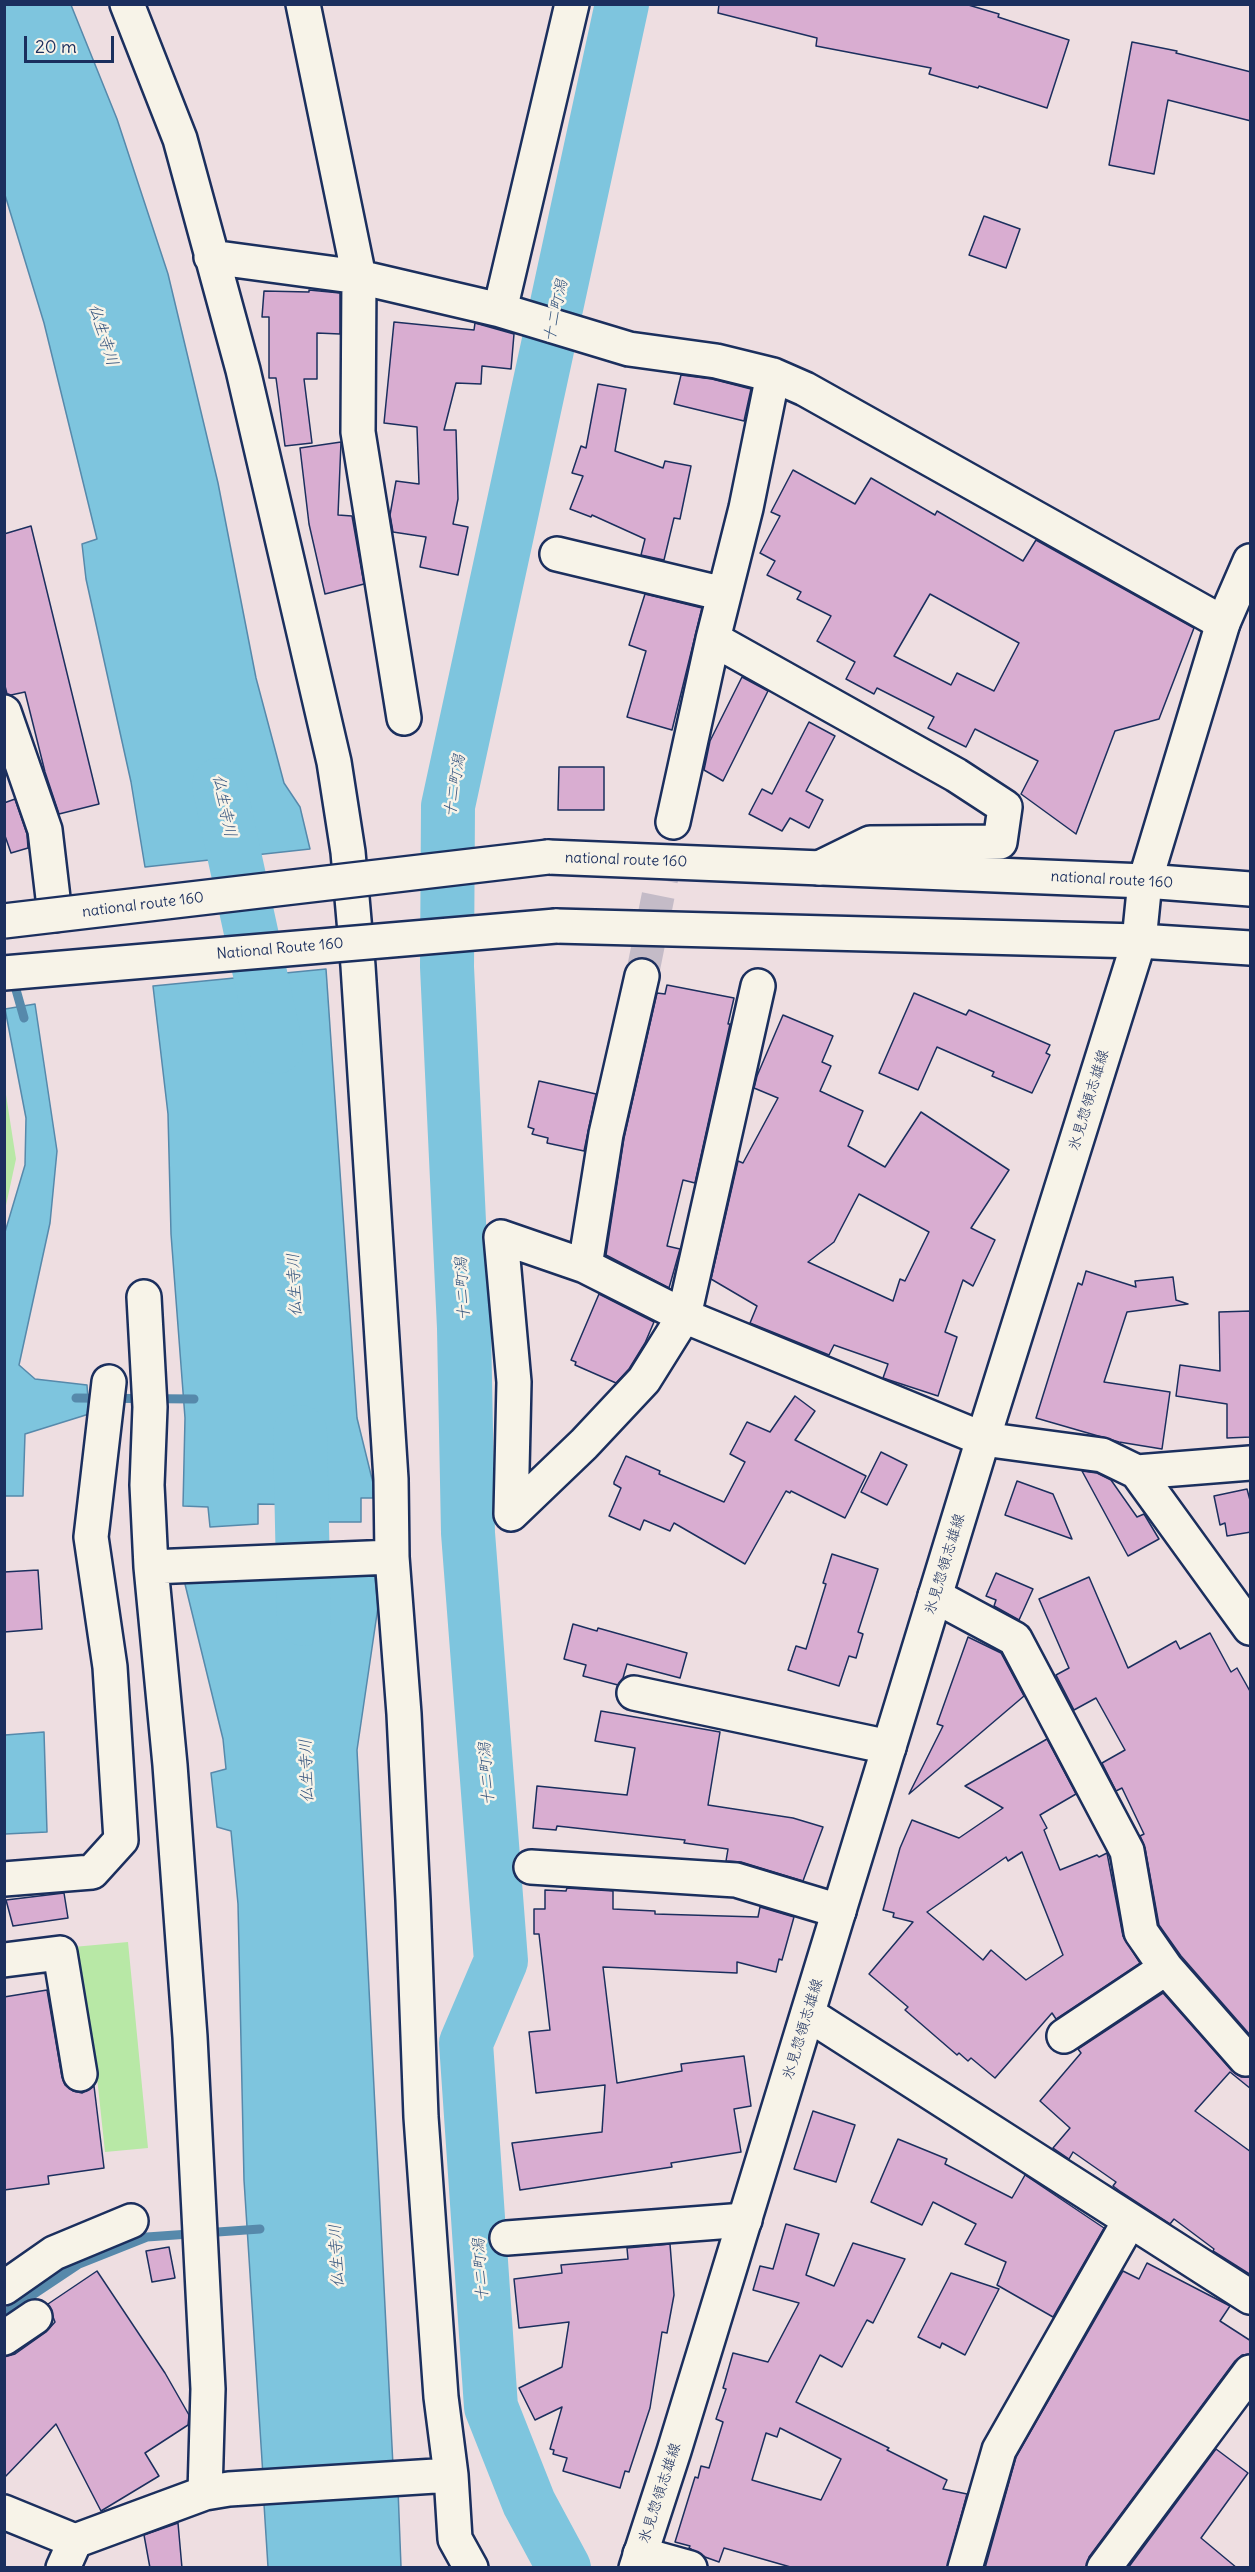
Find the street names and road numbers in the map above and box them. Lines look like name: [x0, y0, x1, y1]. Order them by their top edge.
street label: national route 160: [564, 849, 688, 871]
street label: national route 160: [1050, 868, 1174, 892]
street label: national route 160: [81, 889, 205, 921]
street label: National Route 160: [216, 934, 344, 964]
street label: 氷見惣領志雄線: [1065, 1047, 1113, 1153]
street label: 氷見惣領志雄線: [921, 1511, 969, 1617]
street label: 氷見惣領志雄線: [779, 1976, 827, 2082]
street label: 氷見惣領志雄線: [635, 2440, 685, 2546]

